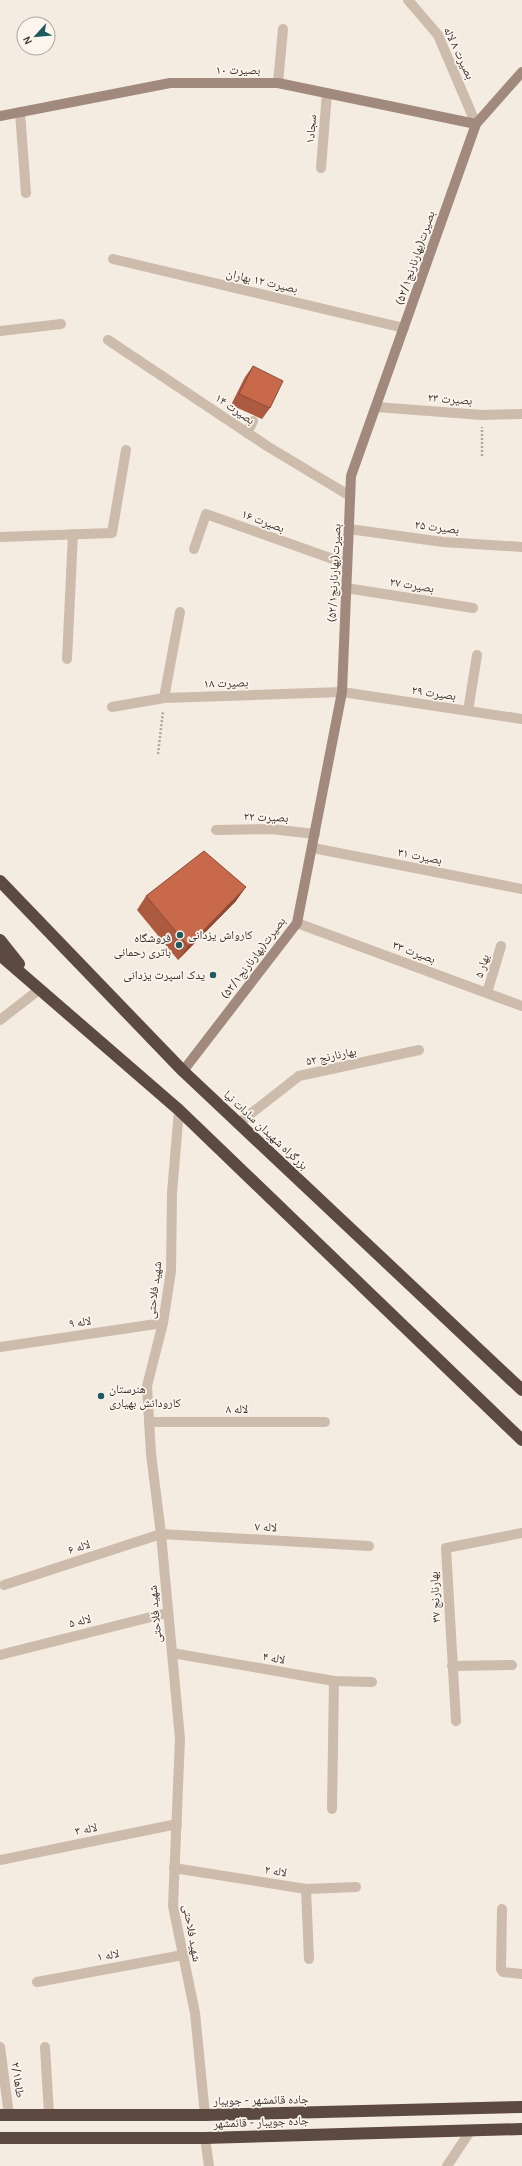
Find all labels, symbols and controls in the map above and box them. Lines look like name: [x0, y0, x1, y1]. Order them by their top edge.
north arrow: [16, 16, 56, 56]
street label: بصیرت ۸ لاله: [440, 25, 477, 82]
text: N: [20, 34, 35, 47]
street label: بصیرت ۱۰: [216, 63, 260, 77]
street label: سجاد۱: [303, 114, 319, 144]
street label: بصیرت(بهارنارنج۵۲/۱): [392, 209, 438, 307]
street label: بصیرت ۱۲ بهاران: [225, 266, 299, 296]
street label: بصیرت ۲۳: [427, 390, 473, 408]
street label: بصیرت ۱۴: [212, 391, 257, 428]
street label: بصیرت ۱۶: [239, 507, 286, 536]
street label: بصیرت ۲۵: [414, 517, 460, 537]
street label: بصیرت(بهارنارنج۵۲/۱): [324, 523, 344, 623]
street label: بصیرت ۲۷: [389, 575, 435, 596]
street label: بصیرت ۱۸: [203, 675, 249, 691]
street label: بصیرت ۲۹: [411, 683, 457, 703]
street label: بصیرت ۲۲: [243, 809, 289, 825]
street label: بصیرت ۳۱: [397, 845, 443, 868]
street label: بصیرت(بهارنارنج۵۲/۱): [218, 914, 289, 1002]
place label: کارواش یزدانی: [188, 928, 252, 942]
marker: کارواش یزدانی: [175, 930, 185, 940]
place label: فروشگاه باتری رحمانی: [114, 931, 171, 959]
street label: بصیرت ۳۳: [390, 938, 437, 967]
marker: فروشگاه باتری رحمانی: [174, 940, 184, 950]
street label: بهار ۵: [472, 953, 493, 980]
place label: یدک اسپرت یزدانی: [123, 968, 205, 982]
marker: یدک اسپرت یزدانی: [208, 970, 218, 980]
street label: بهارنارنج ۵۲: [304, 1044, 358, 1069]
street label: بزرگراه شهیدان سادات نیا: [221, 1087, 311, 1173]
street label: شهید فلاحتی: [144, 1260, 165, 1320]
street label: لاله ۹: [68, 1314, 92, 1330]
place label: هنرستان کارودانش بهیاری: [109, 1382, 181, 1410]
marker: هنرستان کارودانش بهیاری: [96, 1391, 106, 1401]
street label: لاله ۸: [226, 1402, 248, 1416]
street label: لاله ۷: [254, 1519, 278, 1535]
street label: لاله ۶: [66, 1537, 92, 1557]
street label: بهارنارنج ۳۷: [427, 1571, 444, 1623]
street label: شهید فلاحتی: [145, 1584, 165, 1643]
street label: لاله ۵: [67, 1611, 93, 1631]
street label: لاله ۴: [262, 1649, 286, 1667]
street label: لاله ۳: [74, 1820, 98, 1838]
street label: لاله ۲: [264, 1862, 288, 1880]
street label: شهید فلاحتی: [180, 1903, 204, 1963]
street label: لاله ۱: [96, 1946, 120, 1964]
street label: طاها۲/۱: [9, 2061, 27, 2099]
street label: جاده قائمشهر - جویبار: [212, 2092, 309, 2108]
street label: جاده جویبار - قائمشهر: [212, 2113, 309, 2131]

